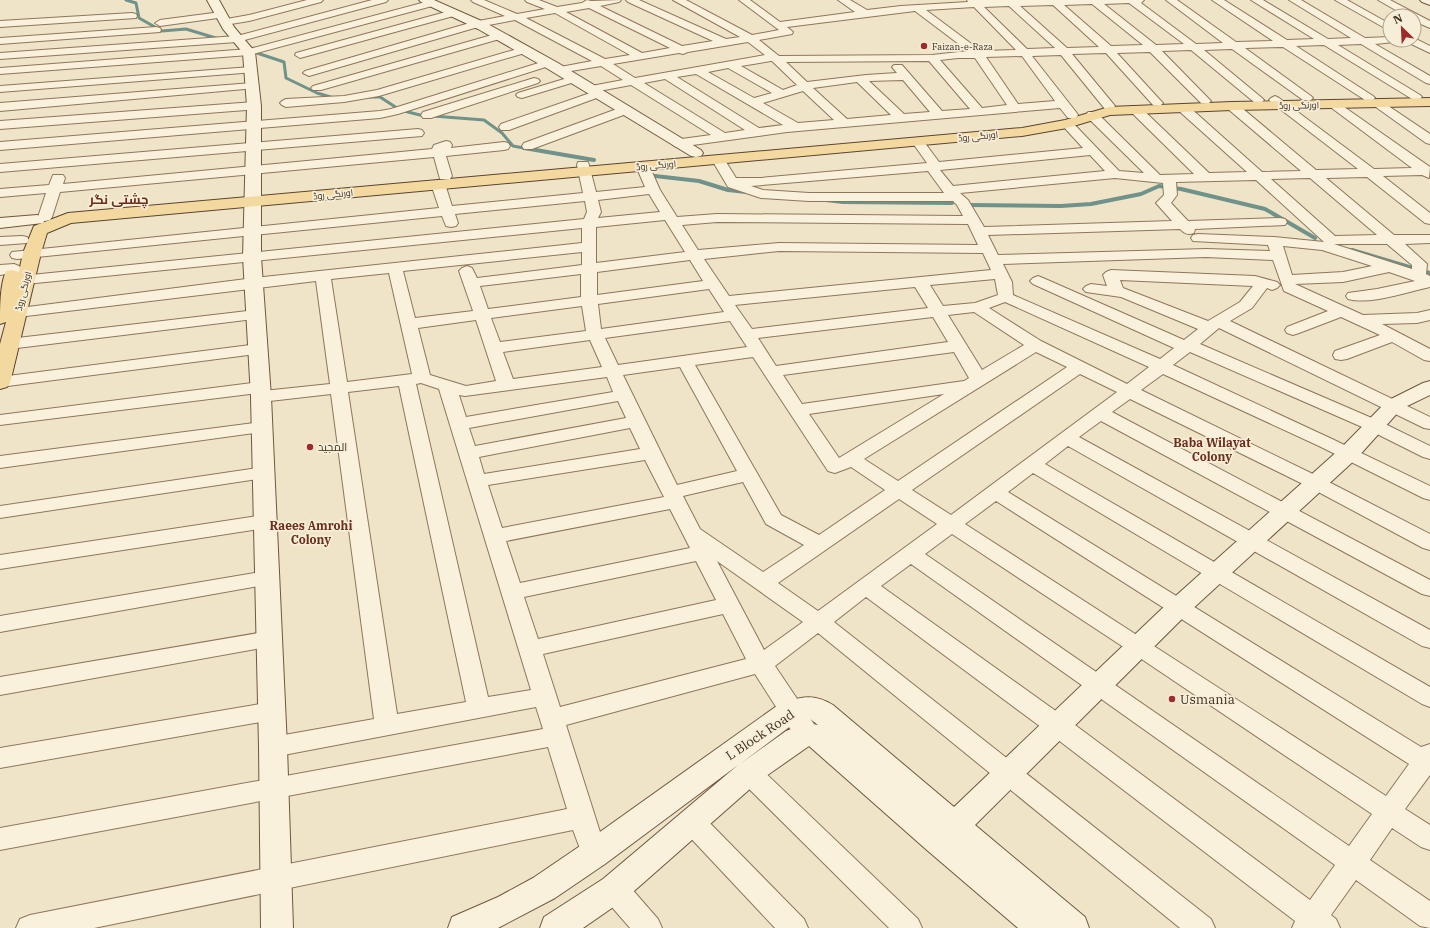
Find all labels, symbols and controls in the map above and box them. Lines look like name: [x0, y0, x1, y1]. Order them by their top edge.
north arrow: [1382, 8, 1422, 48]
text: N: [1391, 11, 1405, 27]
marker: Faizan-e-Raza: [919, 41, 929, 51]
place label: Faizan-e-Raza: [932, 41, 993, 52]
street label: اورنگی روڈ: [1279, 99, 1319, 111]
street label: اورنگی روڈ: [957, 128, 999, 144]
street label: اورنگی روڈ: [636, 158, 676, 172]
street label: اورنگی روڈ: [312, 186, 354, 202]
district label: چشتی نگر: [88, 191, 149, 209]
street label: اورنگی روڈ: [13, 270, 33, 312]
district label: Baba Wilayat Colony: [1173, 435, 1251, 464]
place label: المجید: [318, 440, 347, 454]
marker: المجید: [305, 442, 315, 452]
district label: Raees Amrohi Colony: [270, 518, 352, 547]
place label: Usmania: [1180, 691, 1235, 708]
marker: Usmania: [1167, 694, 1177, 704]
street label: L Block Road: [722, 706, 798, 764]

